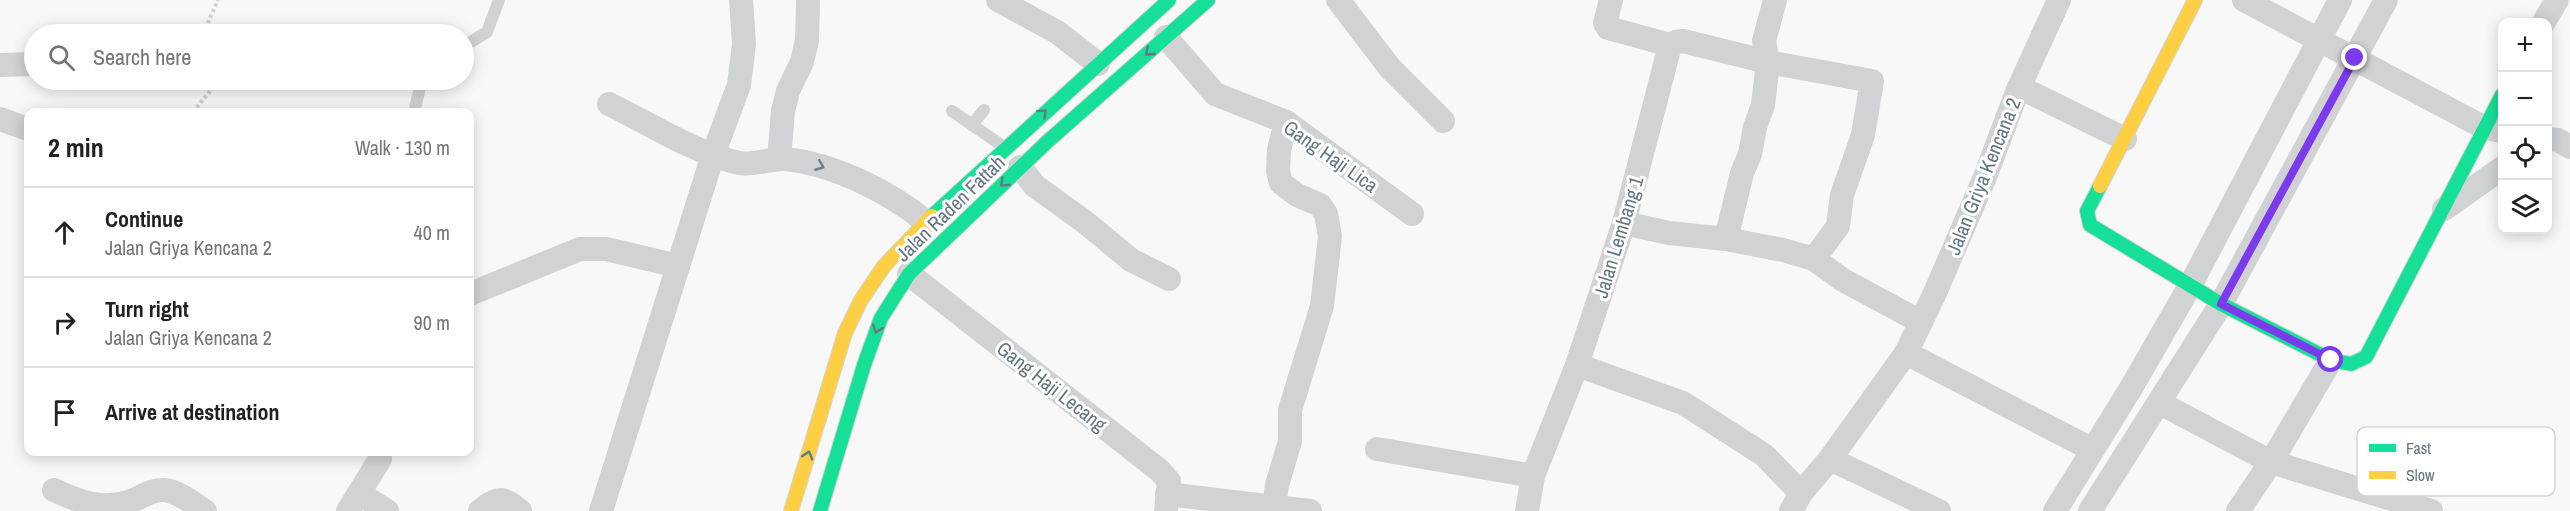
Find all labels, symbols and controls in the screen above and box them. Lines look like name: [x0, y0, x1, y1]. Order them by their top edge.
map controls: [2498, 18, 2552, 234]
button: +: [2498, 18, 2552, 72]
search box: [24, 24, 474, 90]
icon: search: [45, 41, 78, 74]
text: Search here: [93, 42, 191, 72]
route end: [2341, 44, 2367, 70]
one-way arrow: [1145, 45, 1155, 56]
button: −: [2498, 72, 2552, 126]
street label: Jalan Griya Kencana 2: [1939, 94, 2027, 258]
one-way arrow: [1036, 110, 1047, 121]
street label: Gang Haji Lica: [1278, 114, 1384, 198]
button: locate: [2498, 126, 2552, 180]
text: 2 min: [48, 130, 104, 165]
text: Walk · 130 m: [355, 134, 450, 161]
street label: Jalan Raden Fattah: [889, 149, 1011, 267]
one-way arrow: [814, 159, 825, 171]
street label: Jalan Lembang 1: [1587, 173, 1649, 301]
one-way arrow: [1000, 176, 1010, 187]
button: layers: [2498, 180, 2552, 234]
text: Continue: [105, 204, 183, 234]
icon: ahead: [48, 216, 81, 249]
text: 40 m: [414, 219, 450, 246]
text: Jalan Griya Kencana 2: [105, 234, 272, 261]
text: Turn right: [105, 294, 189, 324]
icon: right: [48, 306, 81, 339]
text: 90 m: [414, 309, 450, 336]
one-way arrow: [872, 323, 885, 334]
text: Jalan Griya Kencana 2: [105, 324, 272, 351]
street label: Gang Haji Lecang: [992, 335, 1112, 437]
route start: [2317, 346, 2343, 372]
icon: arrive: [48, 396, 81, 429]
text: Arrive at destination: [105, 397, 279, 427]
legend: [2357, 427, 2555, 496]
text: Fast: [2406, 437, 2431, 459]
one-way arrow: [801, 450, 813, 461]
text: Slow: [2406, 464, 2435, 486]

